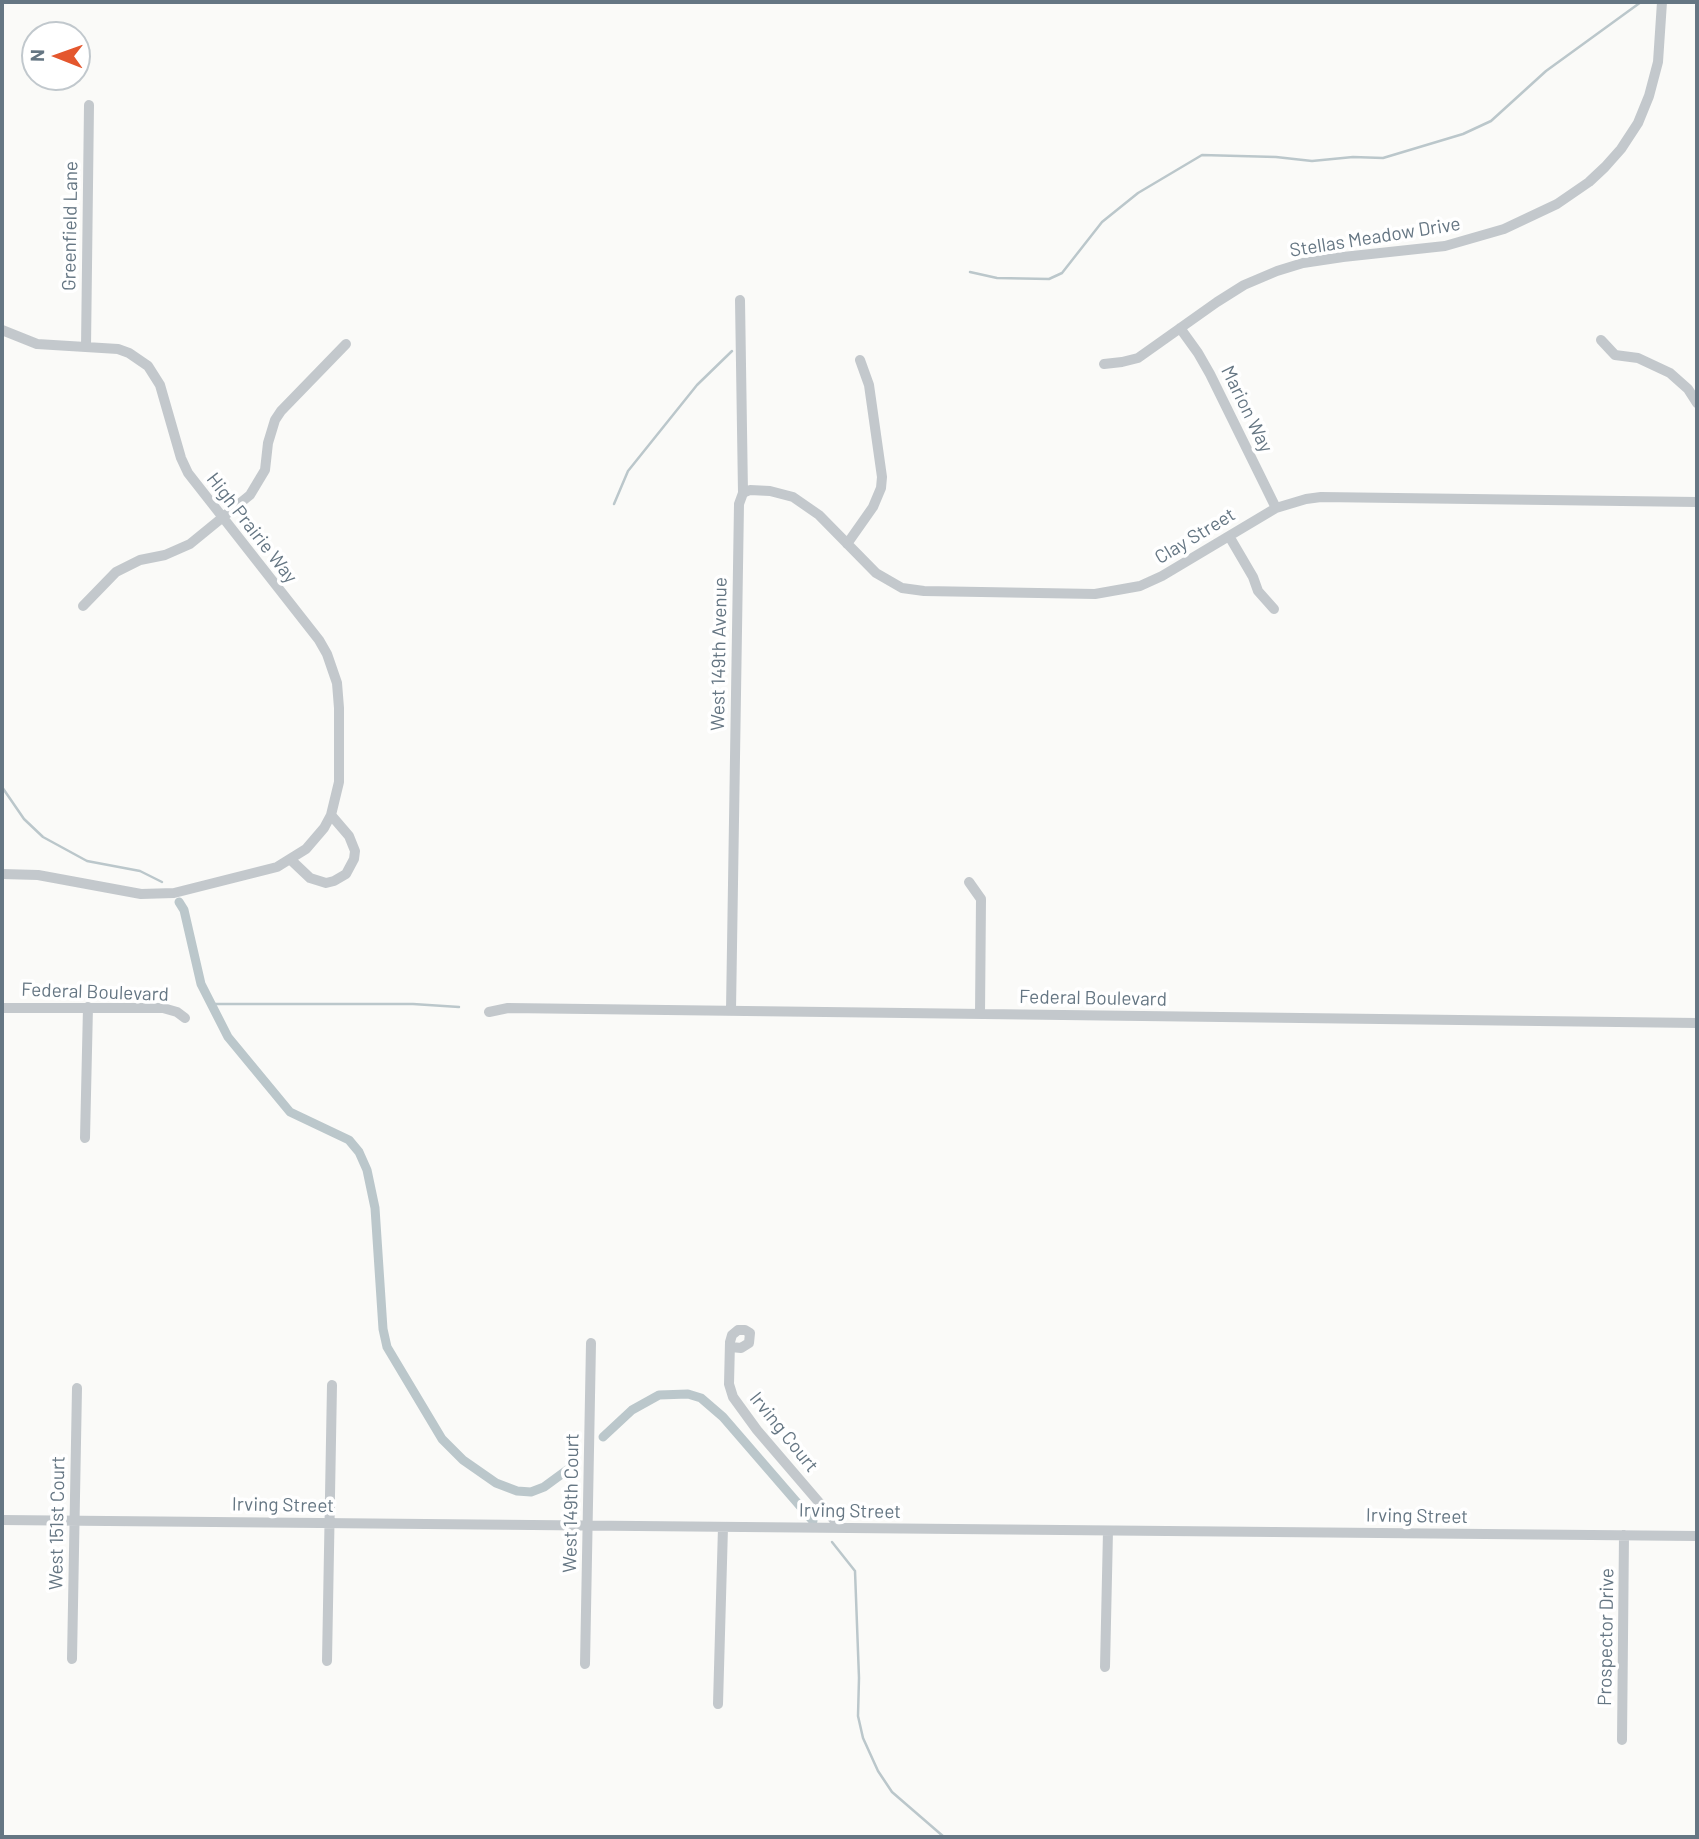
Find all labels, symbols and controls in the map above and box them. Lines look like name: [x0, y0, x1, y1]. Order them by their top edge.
north arrow: [21, 21, 91, 91]
text: N: [25, 49, 48, 62]
street label: Greenfield Lane: [57, 161, 83, 291]
street label: Stellas Meadow Drive: [1288, 212, 1462, 262]
street label: Marion Way: [1216, 362, 1278, 456]
street label: High Prairie Way: [202, 468, 302, 588]
street label: Clay Street: [1151, 503, 1239, 569]
street label: West 149th Avenue: [706, 577, 732, 731]
street label: Federal Boulevard: [21, 978, 169, 1006]
street label: Federal Boulevard: [1019, 985, 1167, 1011]
street label: Irving Court: [745, 1387, 823, 1477]
street label: West 149th Court: [558, 1433, 584, 1573]
street label: West 151st Court: [44, 1456, 70, 1590]
street label: Irving Street: [232, 1493, 334, 1517]
street label: Irving Street: [799, 1499, 901, 1523]
street label: Irving Street: [1366, 1504, 1468, 1528]
street label: Prospector Drive: [1593, 1568, 1619, 1706]

